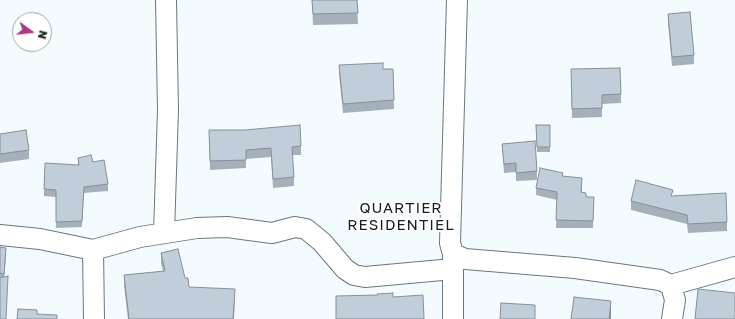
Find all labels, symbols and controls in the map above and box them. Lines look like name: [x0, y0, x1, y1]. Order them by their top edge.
north arrow: [12, 12, 52, 52]
text: N: [36, 29, 50, 41]
district label: QUARTIER RESIDENTIEL: [347, 199, 455, 234]

